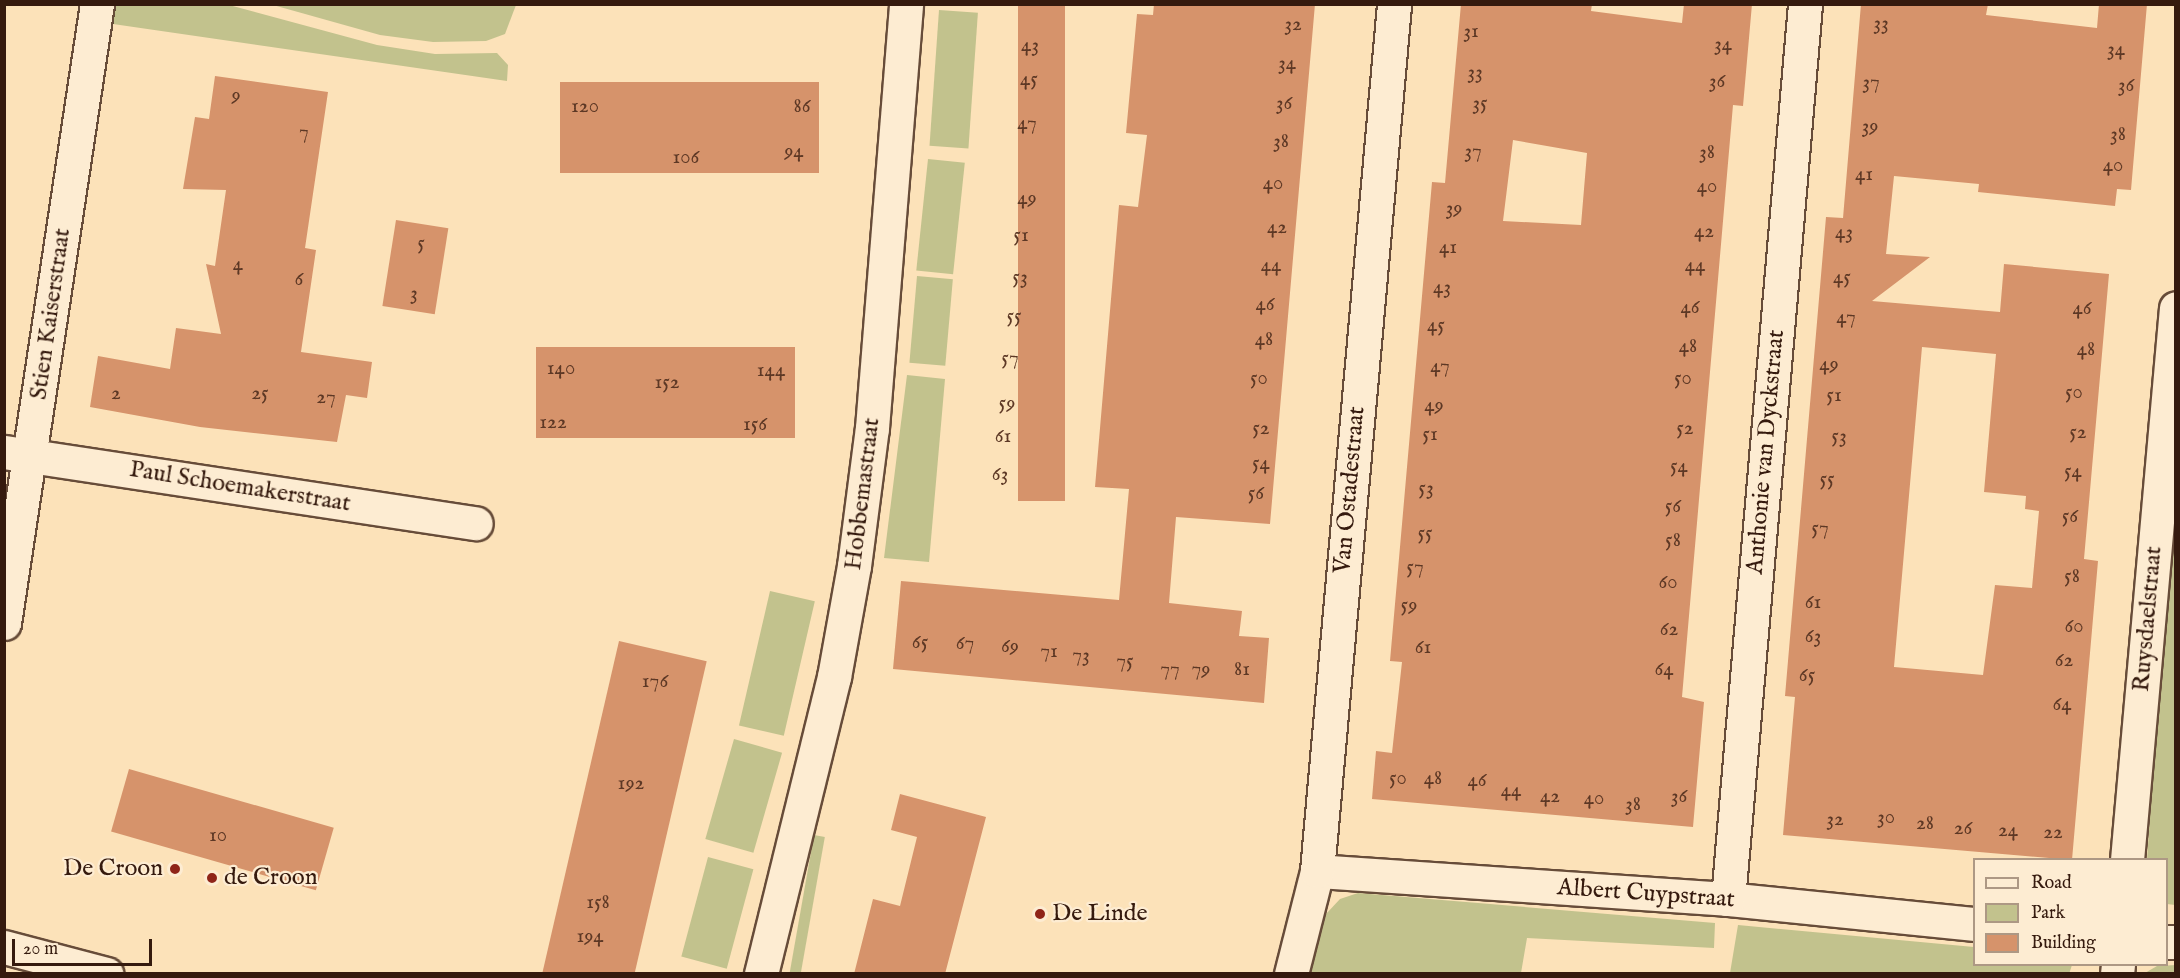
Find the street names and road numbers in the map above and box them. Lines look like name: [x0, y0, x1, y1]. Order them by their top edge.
street label: Stien Kaiserstraat: [25, 226, 77, 402]
street label: Anthonie van Dyckstraat: [1741, 329, 1791, 575]
street label: Van Ostadestraat: [1328, 405, 1372, 575]
street label: Hobbemastraat: [839, 416, 887, 572]
street label: Paul Schoemakerstraat: [127, 455, 353, 519]
street label: Ruysdaelstraat: [2127, 545, 2169, 693]
street label: Albert Cuypstraat: [1556, 873, 1736, 915]

